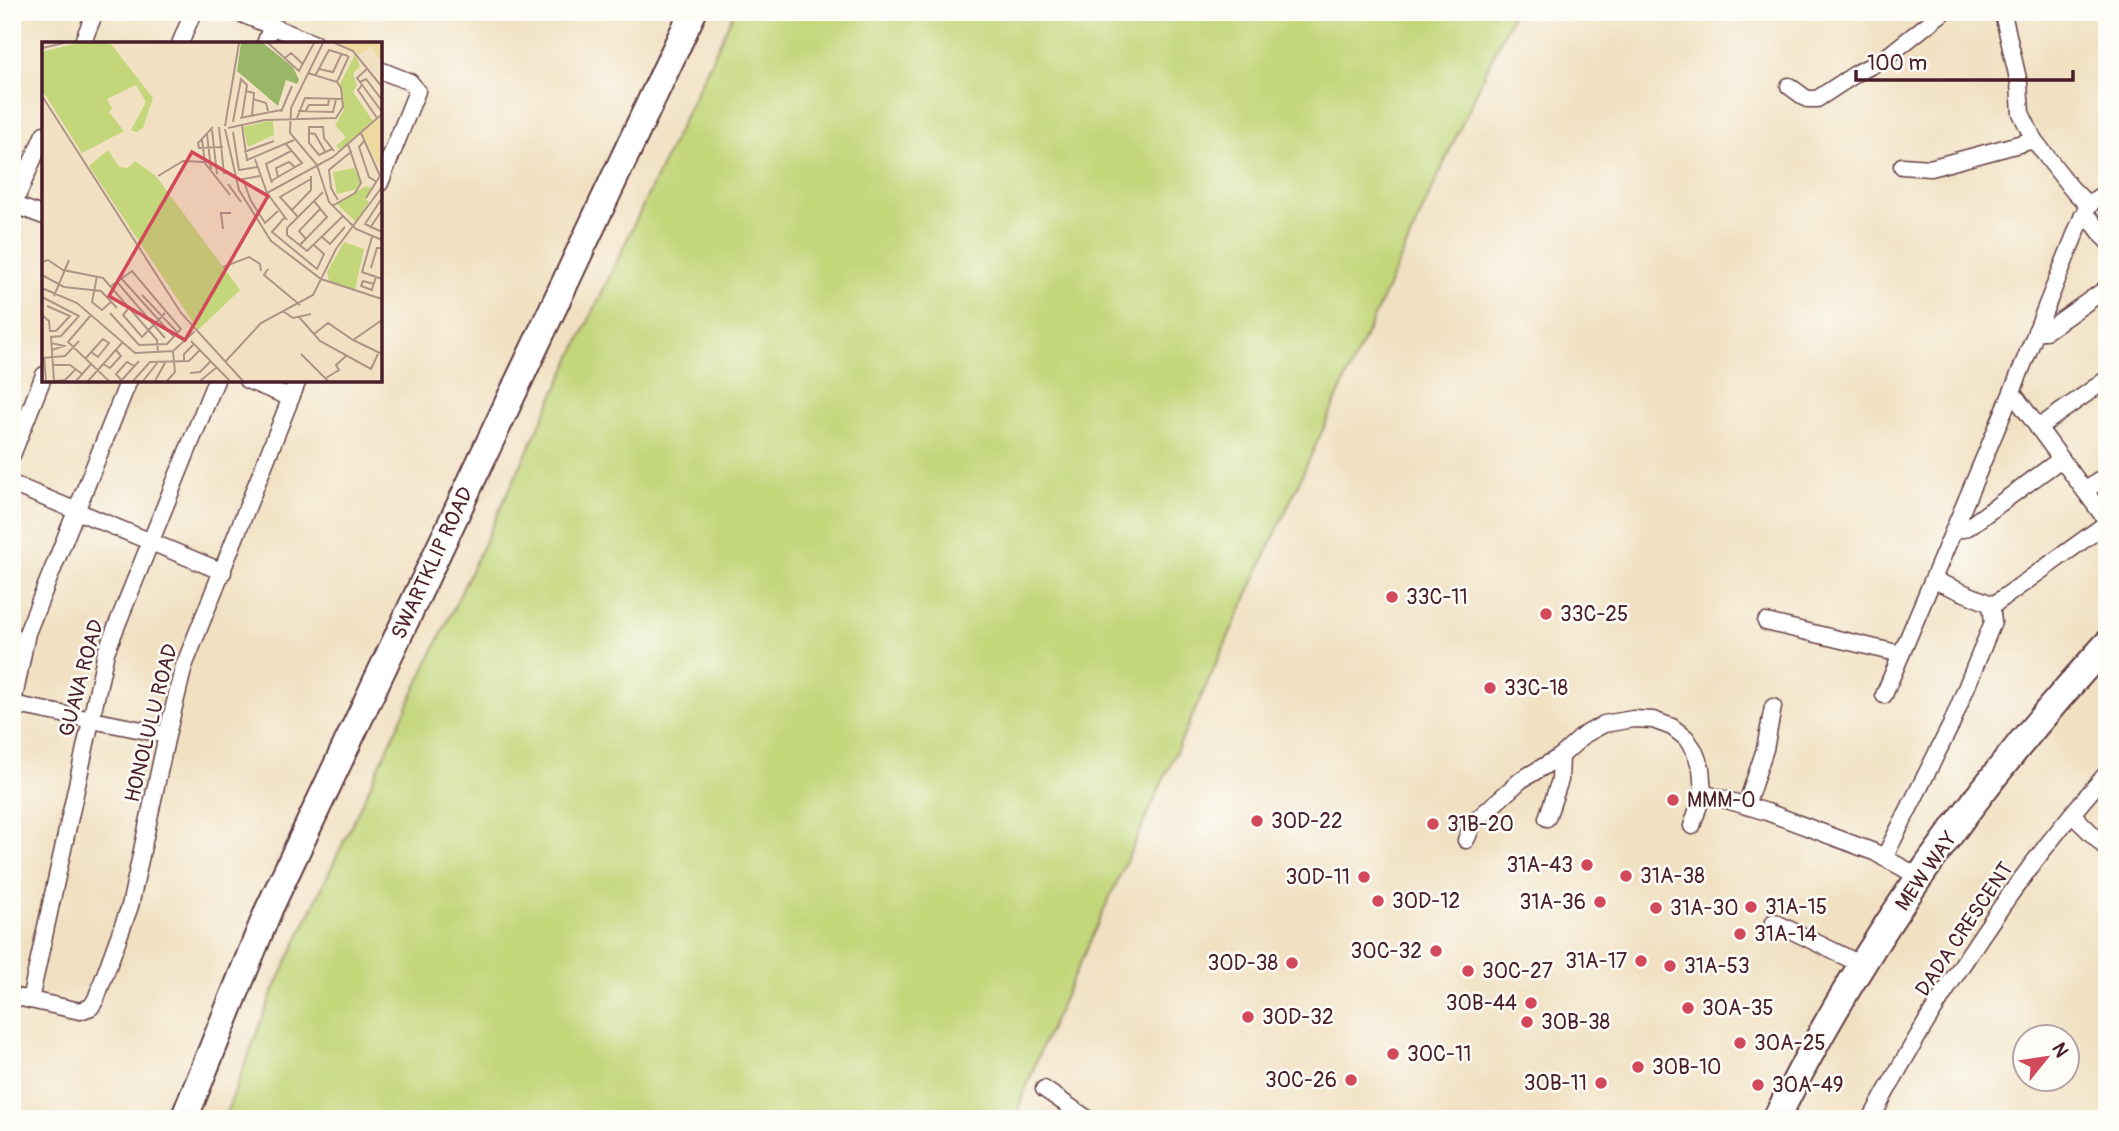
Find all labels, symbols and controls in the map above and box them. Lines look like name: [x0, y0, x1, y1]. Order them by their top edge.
scale bar: [1856, 38, 2074, 82]
inset map: [42, 42, 382, 382]
text: 100 m: [1867, 50, 1927, 77]
street label: SWARTKLIP ROAD: [385, 483, 480, 644]
place label: 33C-11: [1406, 584, 1468, 611]
marker: 33C-11: [1384, 589, 1400, 605]
place label: 33C-25: [1560, 601, 1628, 628]
marker: 33C-25: [1538, 606, 1554, 622]
street label: GUAVA ROAD: [53, 617, 110, 740]
street label: HONOLULU ROAD: [119, 641, 184, 805]
place label: 33C-18: [1504, 675, 1568, 702]
marker: 33C-18: [1482, 680, 1498, 696]
place label: MMM-0: [1687, 787, 1756, 814]
marker: MMM-0: [1665, 792, 1681, 808]
place label: 30D-22: [1271, 808, 1343, 835]
place label: 31B-20: [1447, 811, 1514, 838]
marker: 30D-22: [1249, 813, 1265, 829]
marker: 31B-20: [1425, 816, 1441, 832]
street label: MEW WAY: [1889, 826, 1964, 916]
place label: 31A-43: [1507, 852, 1573, 879]
marker: 31A-43: [1579, 857, 1595, 873]
street label: DADA CRESCENT: [1909, 857, 2020, 1002]
place label: 31A-38: [1640, 863, 1705, 890]
place label: 30D-11: [1285, 864, 1350, 891]
marker: 31A-38: [1618, 868, 1634, 884]
marker: 30D-11: [1356, 869, 1372, 885]
place label: 30D-12: [1392, 888, 1460, 915]
place label: 31A-36: [1520, 889, 1586, 916]
marker: 30D-12: [1370, 893, 1386, 909]
marker: 31A-36: [1592, 894, 1608, 910]
place label: 31A-15: [1765, 894, 1827, 921]
place label: 31A-30: [1670, 895, 1739, 922]
marker: 31A-15: [1743, 899, 1759, 915]
marker: 31A-30: [1648, 900, 1664, 916]
place label: 31A-14: [1754, 921, 1817, 948]
marker: 31A-14: [1732, 926, 1748, 942]
place label: 30C-32: [1351, 938, 1422, 965]
marker: 30C-32: [1428, 943, 1444, 959]
place label: 31A-17: [1565, 948, 1627, 975]
place label: 30D-38: [1208, 950, 1278, 977]
marker: 31A-17: [1633, 953, 1649, 969]
place label: 31A-53: [1684, 953, 1750, 980]
marker: 30D-38: [1284, 955, 1300, 971]
place label: 30C-27: [1482, 958, 1553, 985]
marker: 31A-53: [1662, 958, 1678, 974]
marker: 30C-27: [1460, 963, 1476, 979]
place label: 30B-44: [1446, 990, 1517, 1017]
marker: 30B-44: [1523, 995, 1539, 1011]
place label: 30A-35: [1702, 995, 1774, 1022]
marker: 30A-35: [1680, 1000, 1696, 1016]
place label: 30D-32: [1262, 1004, 1334, 1031]
marker: 30D-32: [1240, 1009, 1256, 1025]
place label: 30B-38: [1541, 1009, 1610, 1036]
marker: 30B-38: [1519, 1014, 1535, 1030]
north arrow: [2010, 1023, 2080, 1092]
place label: 30A-25: [1754, 1030, 1826, 1057]
marker: 30A-25: [1732, 1035, 1748, 1051]
text: N: [2046, 1038, 2074, 1062]
place label: 30C-11: [1407, 1041, 1471, 1068]
marker: 30C-11: [1385, 1046, 1401, 1062]
place label: 30B-10: [1652, 1054, 1721, 1081]
marker: 30B-10: [1630, 1059, 1646, 1075]
place label: 30C-26: [1265, 1067, 1337, 1094]
place label: 30B-11: [1524, 1070, 1587, 1097]
marker: 30C-26: [1343, 1072, 1359, 1088]
place label: 30A-49: [1772, 1072, 1844, 1099]
marker: 30B-11: [1593, 1075, 1609, 1091]
marker: 30A-49: [1750, 1077, 1766, 1093]

